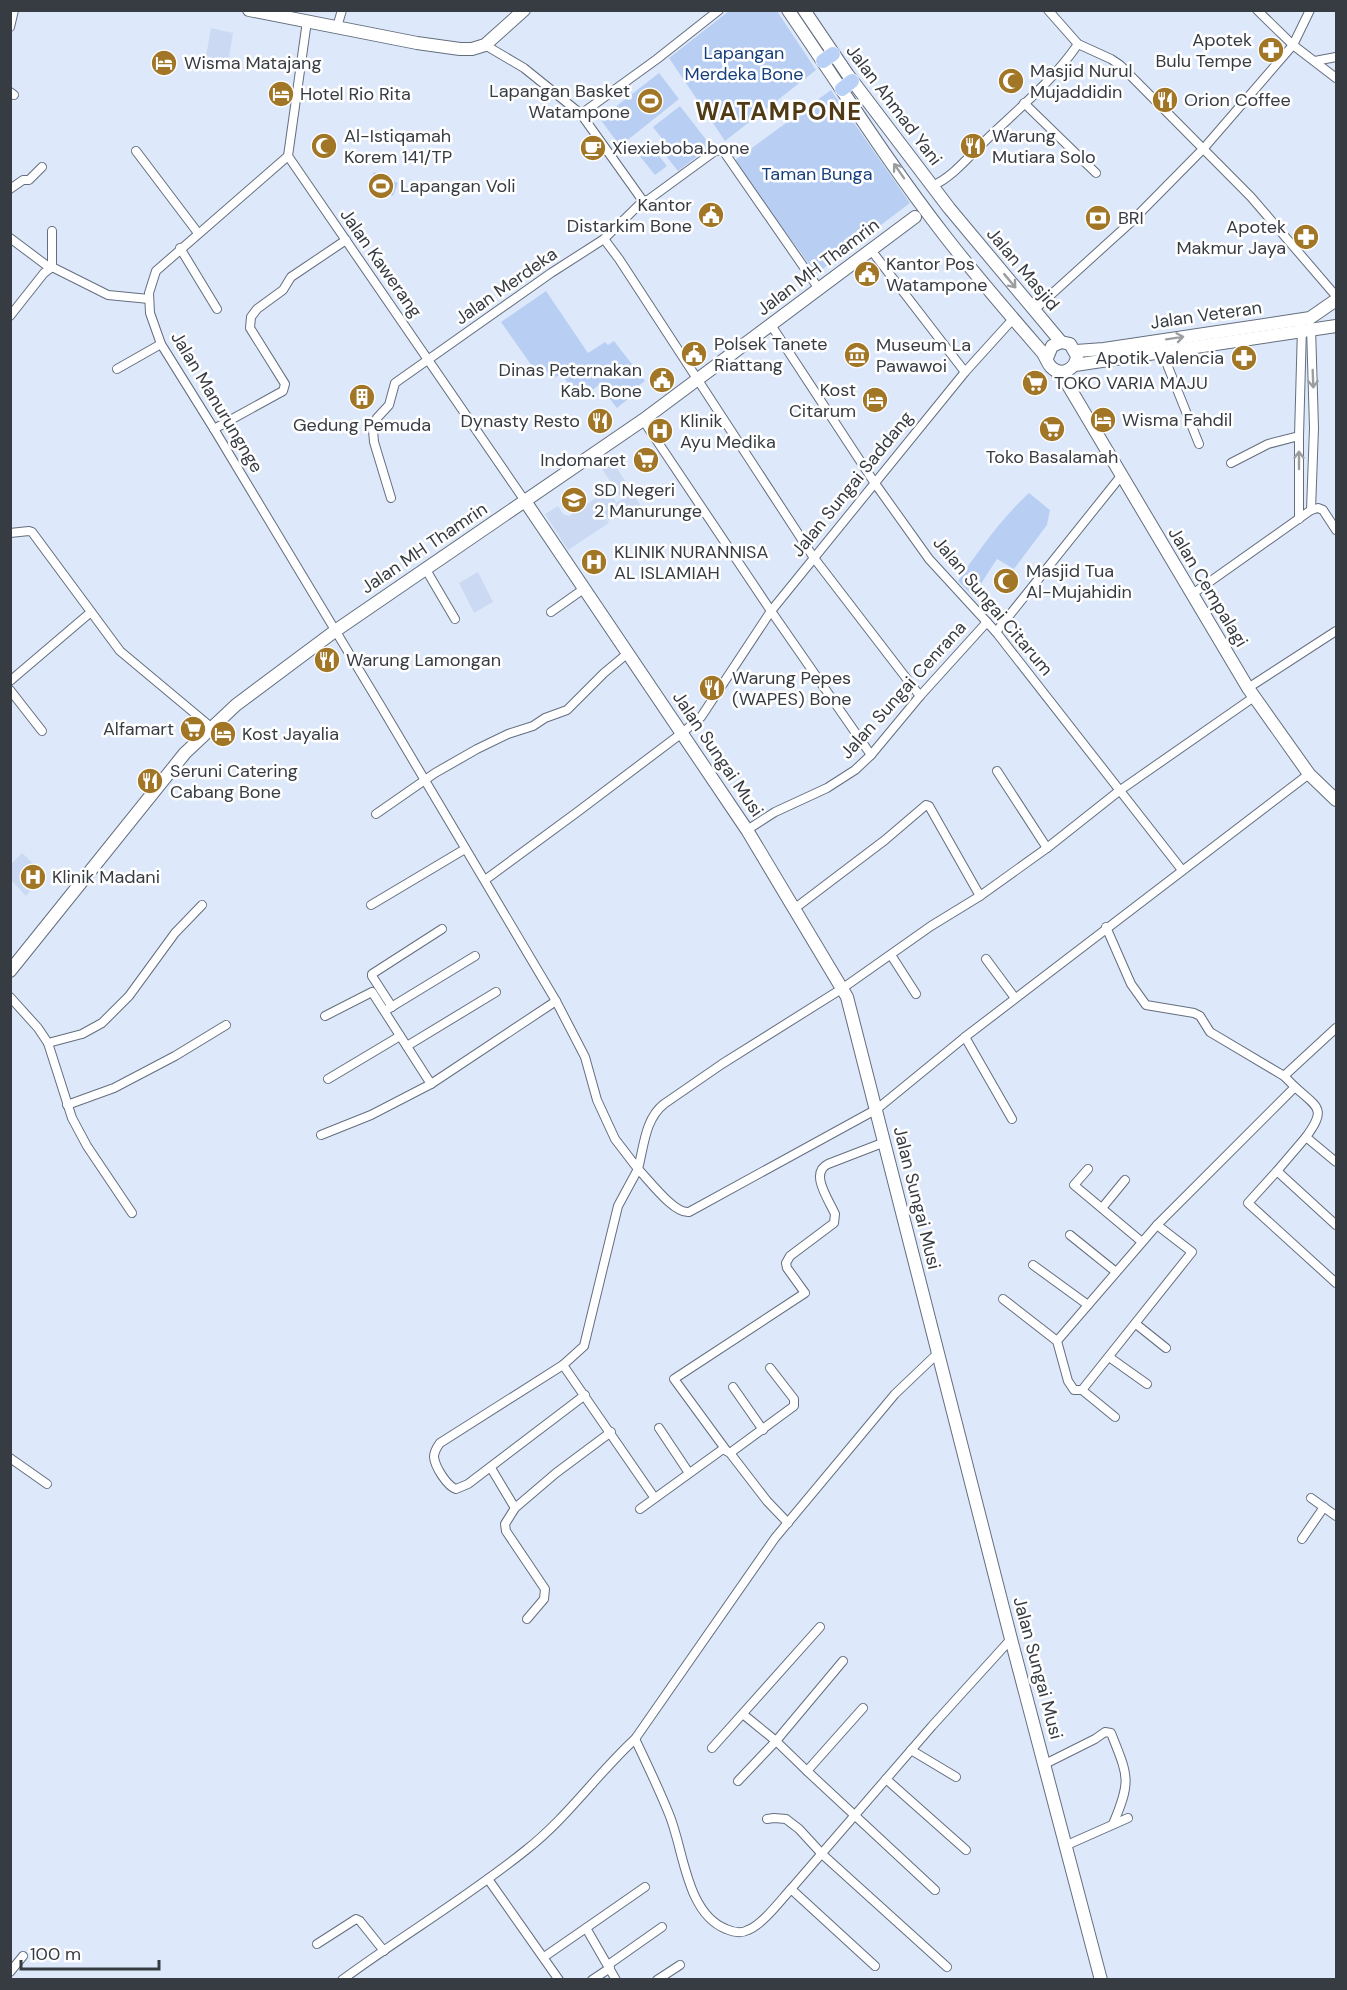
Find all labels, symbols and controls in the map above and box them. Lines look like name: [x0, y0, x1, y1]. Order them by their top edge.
place label: Apotek Bulu Tempe: [1155, 28, 1252, 73]
pharmacy icon: Apotek Bulu Tempe: [1256, 35, 1286, 65]
street label: Jalan Ahmad Yani: [841, 40, 947, 170]
park label: Lapangan Merdeka Bone: [685, 41, 803, 86]
hotel icon: Wisma Matajang: [149, 48, 179, 78]
place label: Wisma Matajang: [184, 51, 321, 75]
place label: Masjid Nurul Mujaddidin: [1030, 59, 1132, 104]
mosque icon: Masjid Nurul Mujaddidin: [996, 66, 1026, 96]
hotel icon: Hotel Rio Rita: [266, 79, 296, 109]
place label: Lapangan Basket Watampone: [489, 79, 630, 124]
place label: Hotel Rio Rita: [300, 82, 411, 106]
restaurant icon: Orion Coffee: [1150, 85, 1180, 115]
sports icon: Lapangan Basket Watampone: [635, 86, 665, 116]
place label: Orion Coffee: [1184, 88, 1291, 112]
district label: WATAMPONE: [695, 96, 863, 127]
place label: Al-Istiqamah Korem 141/TP: [344, 124, 452, 169]
place label: Warung Mutiara Solo: [992, 124, 1096, 169]
mosque icon: Al-Istiqamah Korem 141/TP: [309, 131, 339, 161]
restaurant icon: Warung Mutiara Solo: [958, 131, 988, 161]
cafe icon: Xiexieboba.bone: [578, 133, 608, 163]
place label: Xiexieboba.bone: [612, 136, 750, 160]
park label: Taman Bunga: [762, 162, 872, 186]
one-way arrow: [893, 163, 905, 179]
sports icon: Lapangan Voli: [366, 171, 396, 201]
place label: Lapangan Voli: [400, 174, 516, 198]
place label: Kantor Distarkim Bone: [567, 193, 692, 238]
public building icon: Kantor Distarkim Bone: [696, 200, 726, 230]
bank icon: BRI: [1083, 203, 1113, 233]
street label: Jalan Kawerang: [334, 204, 428, 322]
place label: BRI: [1118, 206, 1144, 230]
street label: Jalan MH Thamrin: [752, 213, 884, 321]
place label: Apotek Makmur Jaya: [1176, 215, 1286, 260]
street label: Jalan Masjid: [981, 222, 1065, 316]
pharmacy icon: Apotek Makmur Jaya: [1291, 222, 1321, 252]
street label: Jalan Merdeka: [450, 242, 562, 330]
place label: Kantor Pos Watampone: [886, 252, 987, 297]
public building icon: Kantor Pos Watampone: [852, 259, 882, 289]
one-way arrow: [1003, 273, 1016, 289]
street label: Jalan Veteran: [1149, 295, 1263, 335]
street label: Jalan Manurungnge: [165, 327, 269, 477]
place label: Polsek Tanete Riattang: [714, 332, 828, 377]
one-way arrow: [1165, 332, 1185, 343]
place label: Museum La Pawawoi: [876, 333, 971, 378]
public building icon: Polsek Tanete Riattang: [679, 339, 709, 369]
museum icon: Museum La Pawawoi: [842, 340, 872, 370]
pharmacy icon: Apotik Valencia: [1229, 343, 1259, 373]
place label: Apotik Valencia: [1095, 346, 1224, 370]
place label: Dinas Peternakan Kab. Bone: [499, 358, 642, 403]
public building icon: Dinas Peternakan Kab. Bone: [647, 365, 677, 395]
supermarket icon: TOKO VARIA MAJU: [1020, 368, 1050, 398]
one-way arrow: [1307, 368, 1318, 388]
place label: TOKO VARIA MAJU: [1054, 371, 1208, 395]
place label: Kost Citarum: [789, 378, 856, 423]
building icon: Gedung Pemuda: [347, 382, 377, 412]
hotel icon: Kost Citarum: [860, 385, 890, 415]
hotel icon: Wisma Fahdil: [1088, 405, 1118, 435]
restaurant icon: Dynasty Resto: [585, 406, 615, 436]
street label: Jalan Sungai Saddang: [786, 406, 918, 562]
place label: Wisma Fahdil: [1122, 408, 1232, 432]
place label: Dynasty Resto: [460, 409, 580, 433]
place label: Klinik Ayu Medika: [680, 409, 776, 454]
place label: Gedung Pemuda: [293, 413, 431, 437]
supermarket icon: Toko Basalamah: [1037, 414, 1067, 444]
hospital icon: Klinik Ayu Medika: [645, 416, 675, 446]
supermarket icon: Indomaret: [631, 445, 661, 475]
place label: Toko Basalamah: [986, 445, 1118, 469]
place label: Indomaret: [540, 448, 626, 472]
one-way arrow: [1293, 451, 1305, 471]
place label: SD Negeri 2 Manurunge: [594, 478, 702, 523]
school or university icon: SD Negeri 2 Manurunge: [559, 485, 589, 515]
street label: Jalan MH Thamrin: [356, 497, 492, 599]
street label: Jalan Cempalagi: [1163, 522, 1253, 652]
street label: Jalan Sungai Citarum: [928, 531, 1058, 681]
place label: KLINIK NURANNISA AL ISLAMIAH: [614, 540, 769, 585]
hospital icon: KLINIK NURANNISA AL ISLAMIAH: [579, 547, 609, 577]
place label: Masjid Tua Al-Mujahidin: [1026, 559, 1132, 604]
mosque icon: Masjid Tua Al-Mujahidin: [991, 566, 1021, 596]
street label: Jalan Sungai Cenrana: [835, 616, 971, 764]
restaurant icon: Warung Lamongan: [312, 645, 342, 675]
place label: Warung Lamongan: [346, 648, 501, 672]
place label: Warung Pepes (WAPES) Bone: [732, 666, 851, 711]
restaurant icon: Warung Pepes (WAPES) Bone: [697, 673, 727, 703]
street label: Jalan Sungai Musi: [667, 687, 769, 821]
supermarket icon: Alfamart: [178, 714, 208, 744]
place label: Alfamart: [103, 717, 174, 741]
hotel icon: Kost Jayalia: [208, 719, 238, 749]
place label: Kost Jayalia: [242, 722, 339, 746]
place label: Seruni Catering Cabang Bone: [170, 759, 298, 804]
restaurant icon: Seruni Catering Cabang Bone: [135, 766, 165, 796]
hospital icon: Klinik Madani: [18, 862, 48, 892]
place label: Klinik Madani: [52, 865, 160, 889]
street label: Jalan Sungai Musi: [888, 1124, 946, 1272]
street label: Jalan Sungai Musi: [1007, 1594, 1069, 1742]
scale bar: [21, 1933, 159, 1971]
text: 100 m: [30, 1942, 81, 1966]

